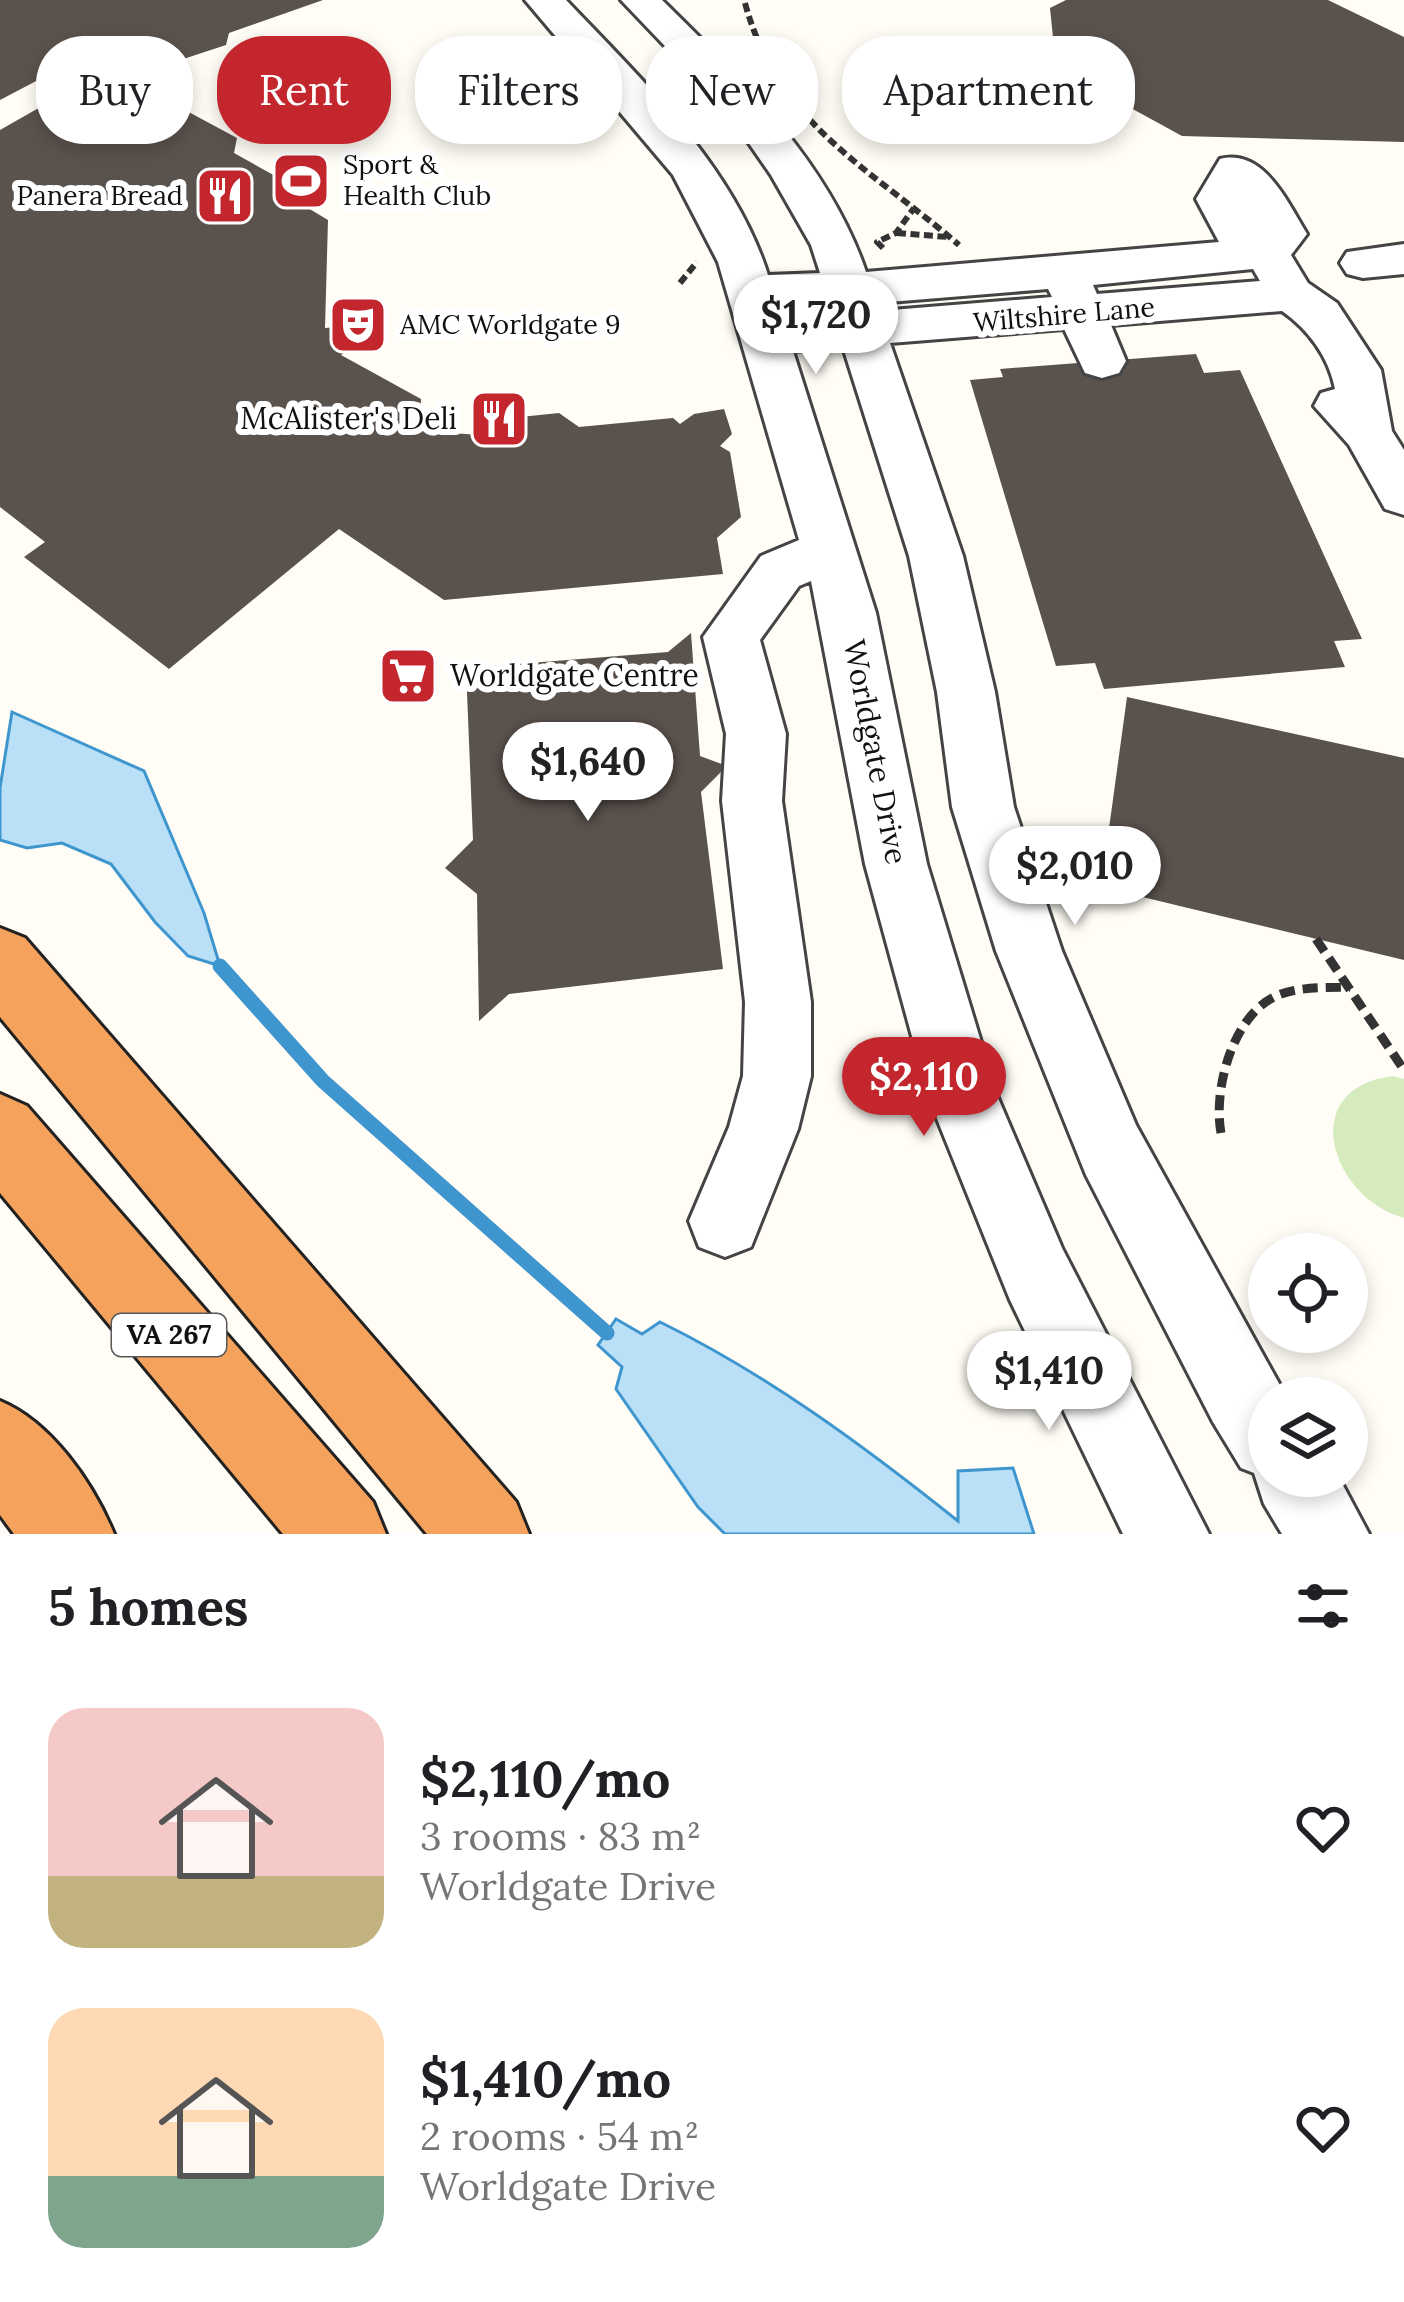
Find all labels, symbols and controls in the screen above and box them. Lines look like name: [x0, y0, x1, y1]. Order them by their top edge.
chip: Buy: [36, 36, 193, 144]
chip: Rent: [217, 36, 391, 144]
chip: Filters: [415, 36, 622, 144]
chip: New: [646, 36, 818, 144]
chip: Apartment: [842, 36, 1135, 144]
place label: Sport & Health Club: [343, 147, 491, 212]
sports icon: Sport & Health Club: [270, 150, 332, 212]
restaurant icon: Panera Bread: [194, 165, 256, 227]
place label: Panera Bread: [17, 178, 183, 212]
pin: $1,720: [718, 275, 914, 377]
text: $1,720: [760, 289, 872, 339]
street label: Wiltshire Lane: [972, 289, 1156, 339]
theatre icon: AMC Worldgate 9: [327, 294, 389, 356]
place label: AMC Worldgate 9: [399, 307, 621, 341]
restaurant icon: McAlister's Deli: [468, 388, 530, 450]
place label: McAlister's Deli: [240, 399, 457, 437]
street label: Worldgate Drive: [835, 636, 916, 867]
supermarket icon: Worldgate Centre: [377, 645, 439, 707]
place label: Worldgate Centre: [450, 656, 699, 695]
pin: $1,640: [490, 722, 686, 824]
text: $1,640: [529, 736, 647, 786]
pin: $2,010: [977, 826, 1173, 928]
text: $2,010: [1016, 840, 1134, 890]
pin: $2,110: [826, 1037, 1022, 1139]
text: $2,110: [869, 1051, 979, 1101]
map controls: [1248, 1233, 1368, 1497]
button: locate: [1248, 1233, 1368, 1353]
road number: VA 267: [112, 1314, 226, 1356]
pin: $1,410: [951, 1331, 1147, 1433]
text: $1,410: [994, 1345, 1104, 1395]
button: layers: [1248, 1377, 1368, 1497]
icon: filters: [1290, 1573, 1356, 1639]
text: 5 homes: [48, 1574, 249, 1639]
text: $2,110/mo: [420, 1746, 670, 1811]
icon: home: [144, 1756, 288, 1900]
icon: heart: [1290, 1795, 1356, 1861]
text: 3 rooms · 83 m²: [420, 1811, 701, 1861]
text: Worldgate Drive: [420, 1861, 716, 1911]
text: $1,410/mo: [420, 2046, 671, 2111]
icon: home: [144, 2056, 288, 2200]
icon: heart: [1290, 2095, 1356, 2161]
text: 2 rooms · 54 m²: [420, 2111, 699, 2161]
text: Worldgate Drive: [420, 2161, 716, 2211]

